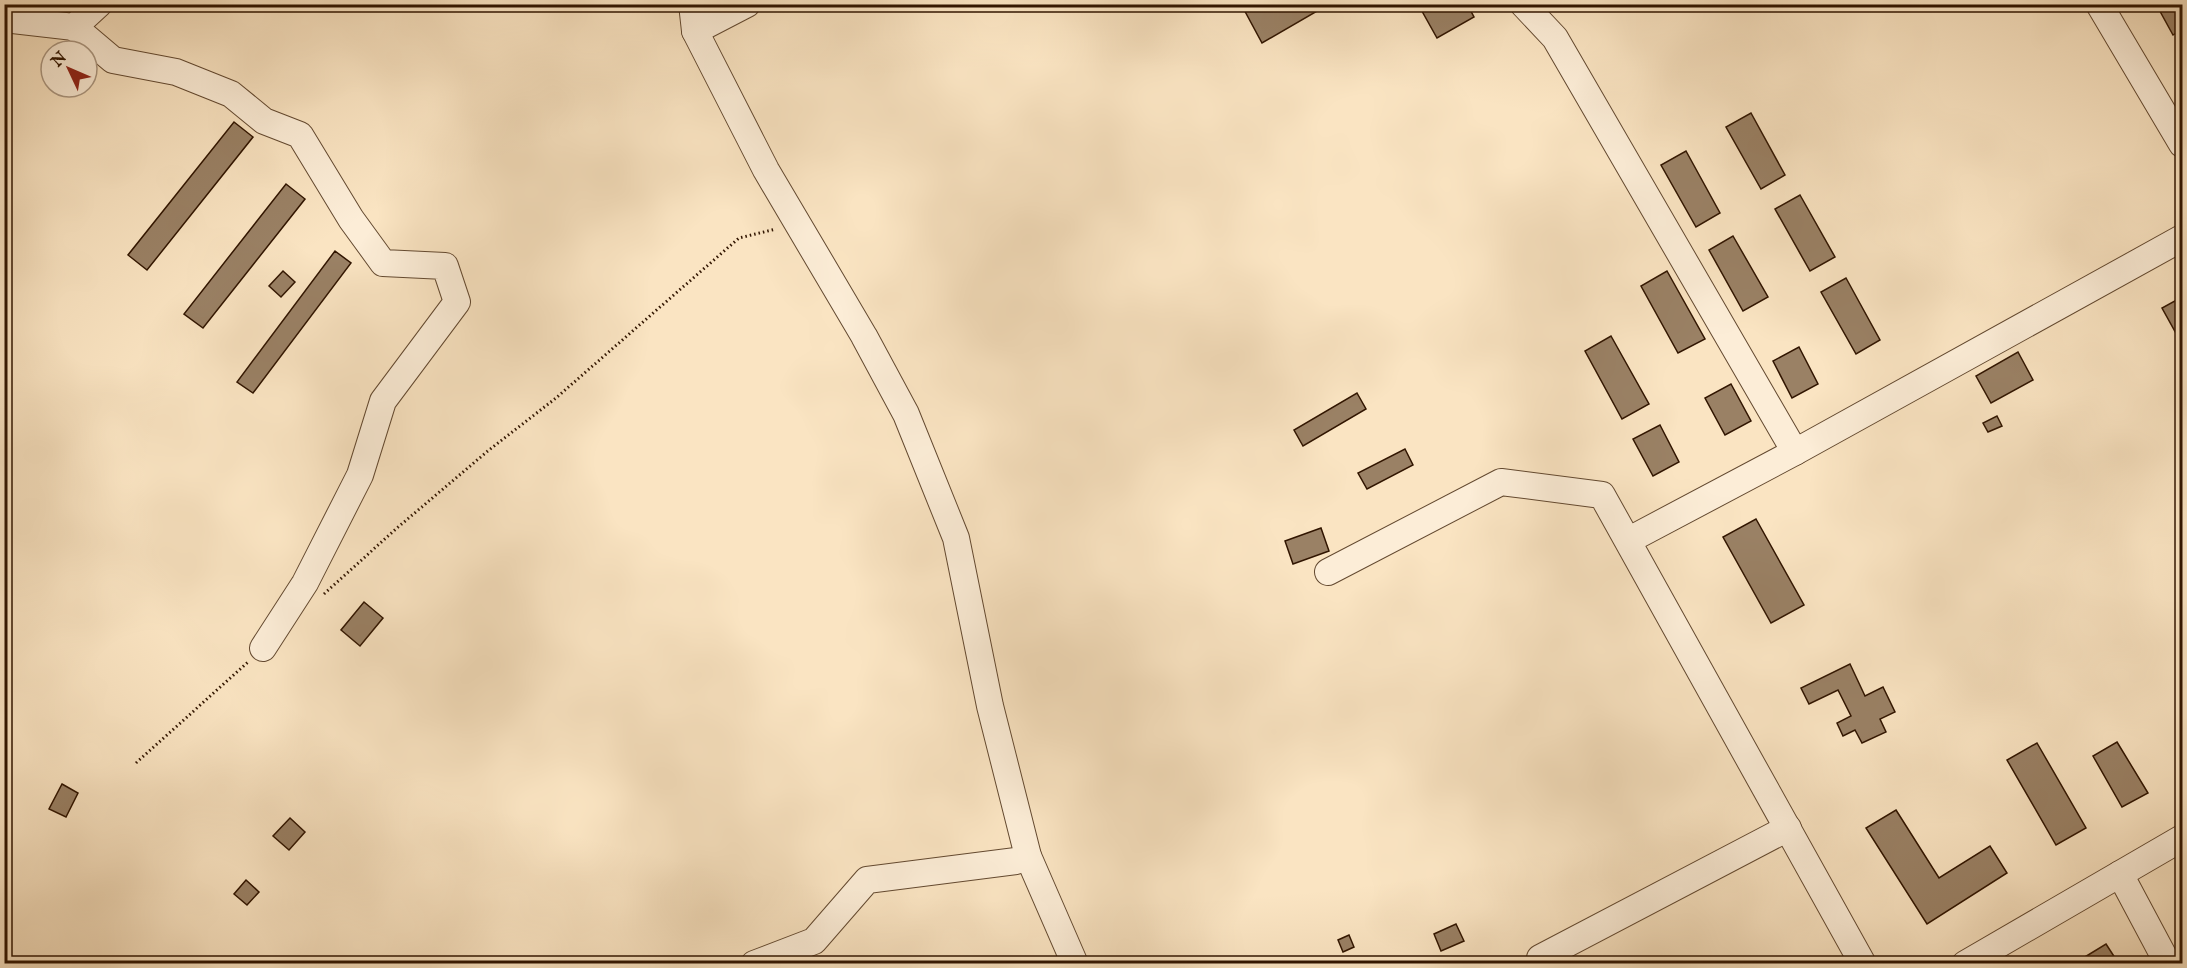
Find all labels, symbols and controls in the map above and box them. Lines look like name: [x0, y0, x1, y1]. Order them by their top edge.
north arrow: [39, 39, 99, 99]
text: N: [47, 48, 72, 73]

